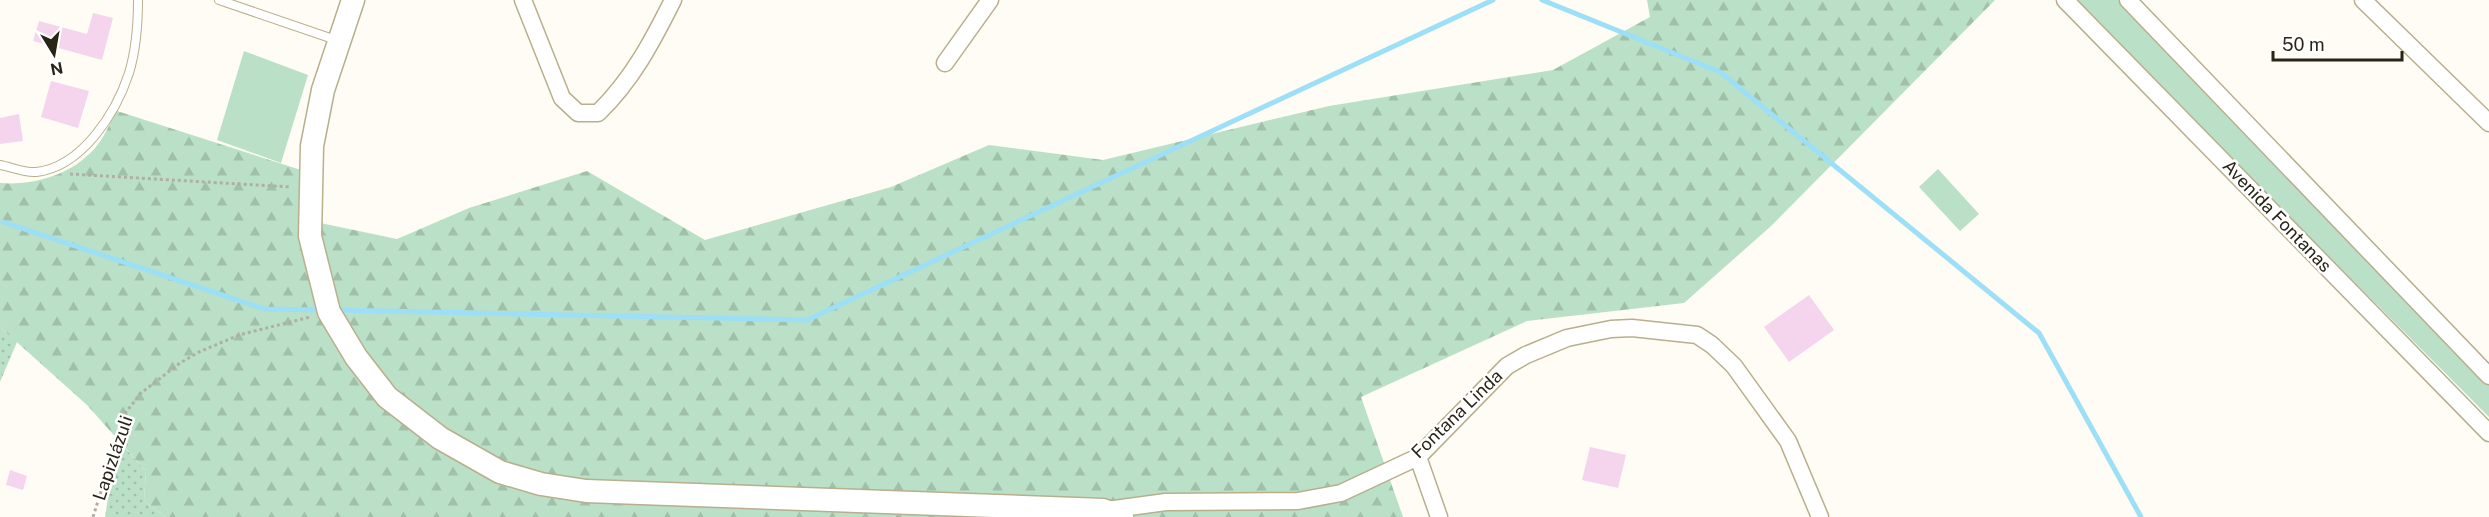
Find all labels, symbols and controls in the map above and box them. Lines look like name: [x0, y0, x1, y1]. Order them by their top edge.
north arrow: [24, 24, 84, 84]
scale bar: [2273, 24, 2402, 62]
text: 50 m: [2282, 34, 2325, 55]
text: N: [49, 58, 65, 79]
street label: Avenida Fontanas: [2219, 155, 2336, 276]
street label: Fontana Linda: [1407, 365, 1506, 462]
street label: Lapizlázuli: [88, 413, 137, 503]

